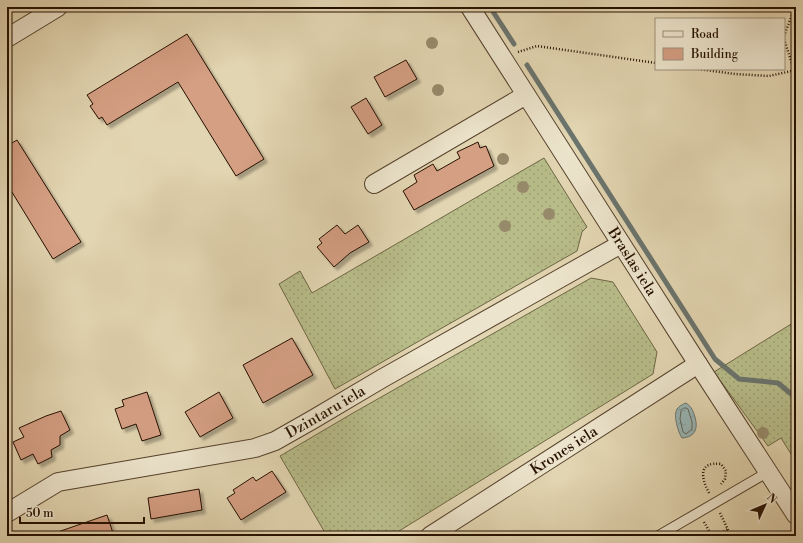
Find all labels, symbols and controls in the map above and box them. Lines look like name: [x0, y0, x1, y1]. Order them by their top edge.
legend: [655, 18, 785, 70]
text: Road: [691, 27, 719, 42]
text: Building: [690, 47, 739, 62]
street label: Braslas iela: [603, 223, 661, 300]
street label: Dzintaru iela: [282, 381, 369, 443]
street label: Krones iela: [527, 422, 602, 479]
north arrow: [745, 485, 785, 525]
text: N: [763, 491, 780, 507]
scale bar: [20, 499, 144, 525]
text: 50 m: [26, 506, 54, 521]

